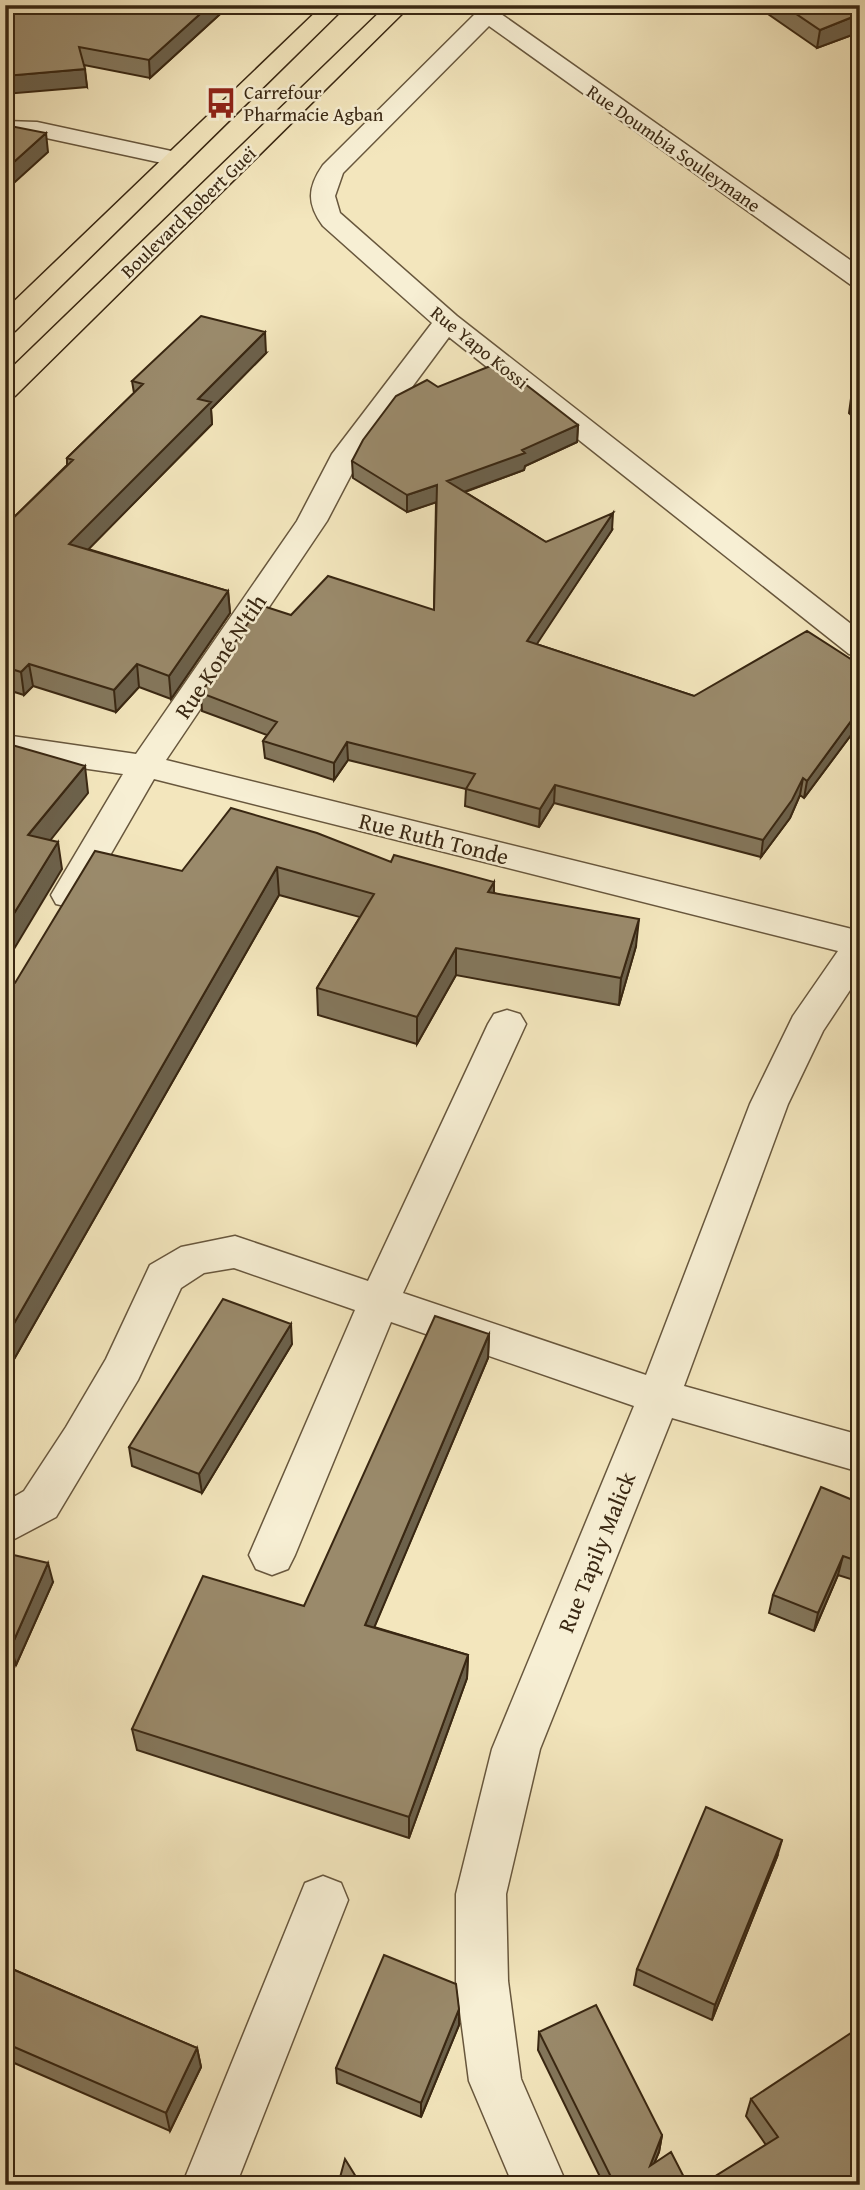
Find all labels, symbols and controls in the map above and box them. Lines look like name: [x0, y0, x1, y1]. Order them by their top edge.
street label: Rue Doumbia Souleymane: [581, 77, 767, 219]
place label: Carrefour Pharmacie Agban: [244, 78, 384, 128]
bus stop icon: Carrefour Pharmacie Agban: [204, 86, 238, 120]
street label: Boulevard Robert Gueï: [114, 139, 263, 284]
street label: Rue Yapo Kossi: [425, 299, 535, 395]
street label: Rue Koné N'tih: [166, 587, 274, 725]
street label: Rue Ruth Tonde: [356, 803, 512, 873]
street label: Rue Tapily Malick: [549, 1467, 643, 1637]

